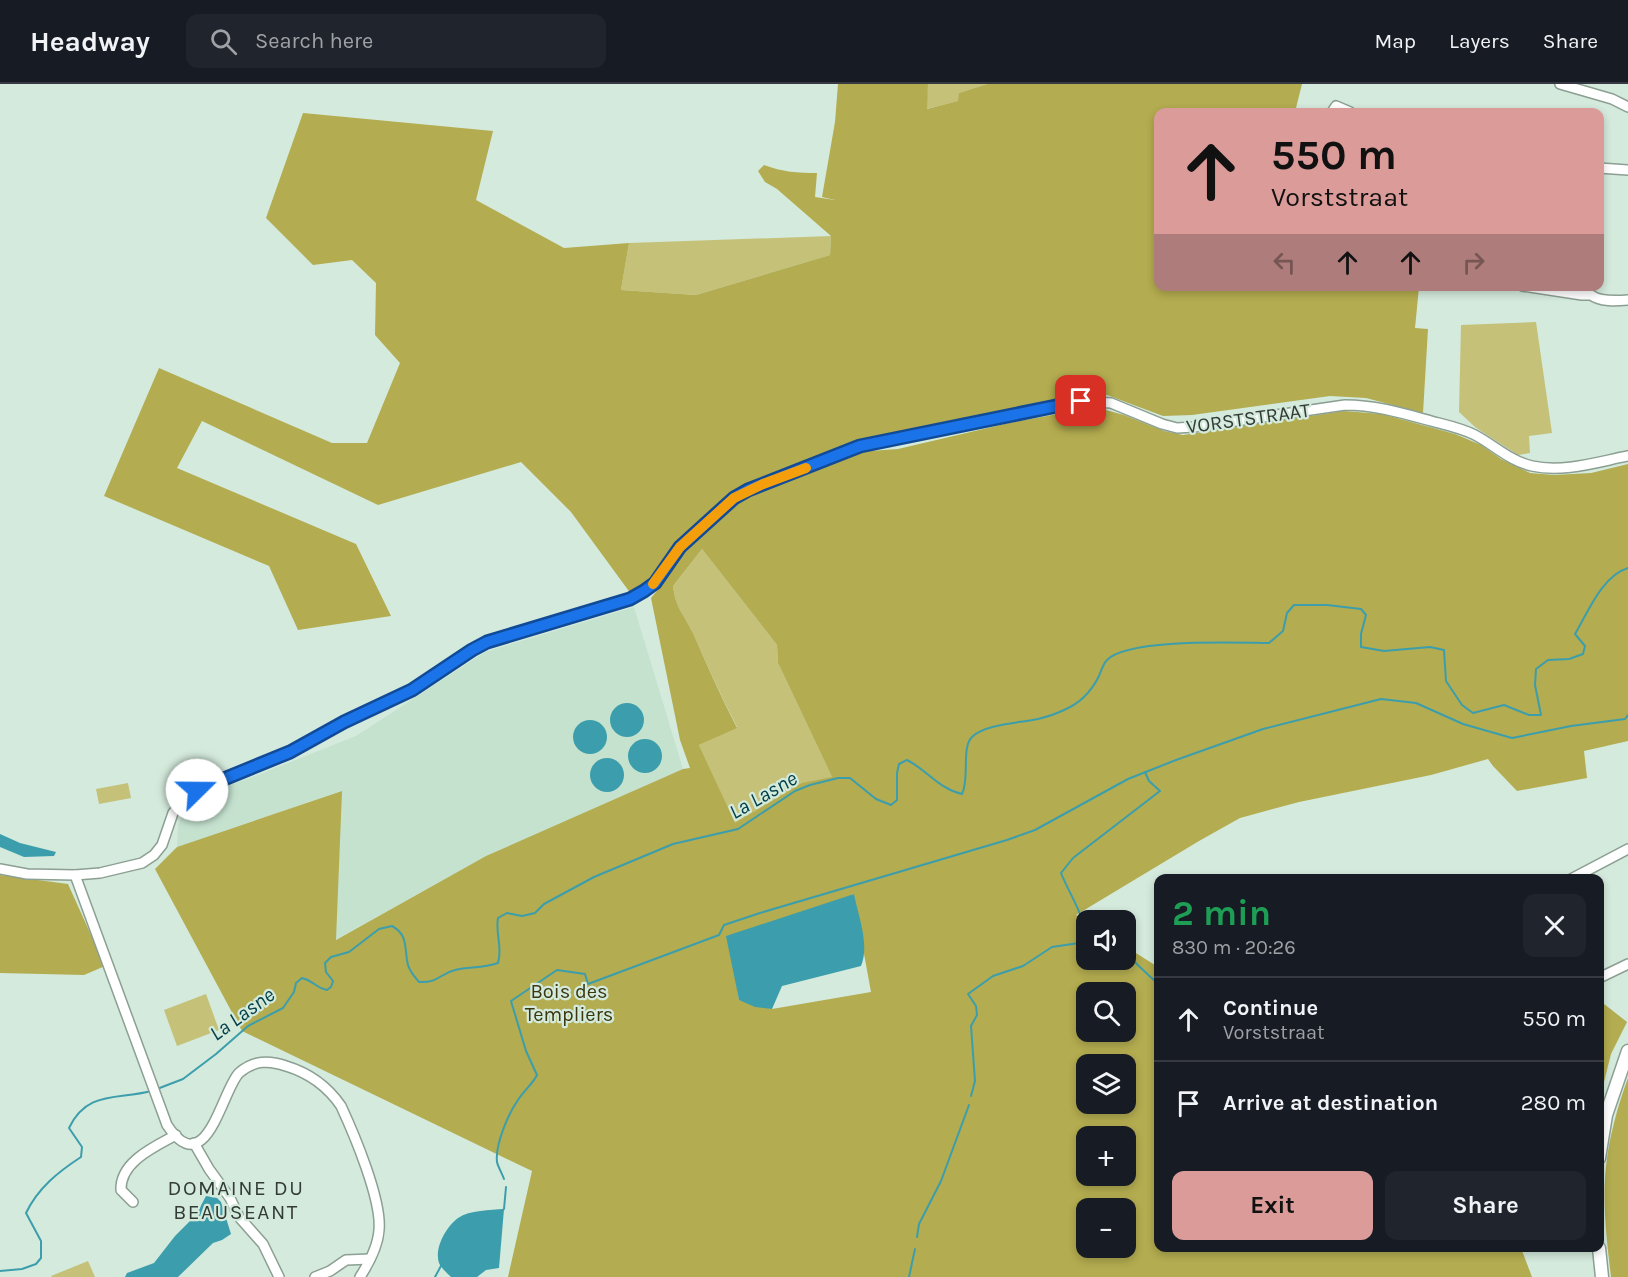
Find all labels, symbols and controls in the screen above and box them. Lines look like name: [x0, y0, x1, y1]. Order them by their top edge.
search box: [186, 14, 606, 68]
text: Headway: [30, 25, 150, 58]
icon: search: [207, 25, 240, 58]
text: Search here: [255, 28, 373, 54]
text: Map: [1374, 29, 1416, 53]
text: Layers: [1449, 29, 1510, 53]
text: Share: [1543, 29, 1598, 53]
text: 550 m: [1271, 130, 1397, 180]
icon: ahead: [1172, 132, 1250, 210]
text: Vorststraat: [1271, 181, 1408, 213]
icon: left: [1268, 246, 1301, 279]
icon: ahead: [1331, 246, 1364, 279]
icon: ahead: [1394, 246, 1427, 279]
icon: right: [1457, 246, 1490, 279]
pin: [1055, 375, 1106, 426]
icon: arrive: [1064, 384, 1097, 417]
street label: VORSTSTRAAT: [1185, 398, 1311, 439]
position arrow: [165, 758, 229, 822]
water label: La Lasne: [725, 766, 801, 824]
text: 2 min: [1172, 892, 1271, 934]
button: close: [1523, 894, 1586, 957]
map controls: [1076, 910, 1136, 1258]
button: sound: [1076, 910, 1136, 970]
text: 830 m · 20:26: [1172, 936, 1296, 959]
park label: Bois des Templiers: [525, 980, 613, 1026]
water label: La Lasne: [205, 982, 279, 1046]
button: search: [1076, 982, 1136, 1042]
text: Continue: [1223, 995, 1318, 1021]
icon: ahead: [1172, 1003, 1205, 1036]
text: 550 m: [1522, 1006, 1586, 1032]
text: Vorststraat: [1223, 1021, 1325, 1044]
button: layers: [1076, 1054, 1136, 1114]
icon: arrive: [1172, 1087, 1205, 1120]
text: Arrive at destination: [1223, 1090, 1438, 1116]
text: 280 m: [1521, 1090, 1586, 1116]
button: +: [1076, 1126, 1136, 1186]
button: Exit: [1172, 1171, 1373, 1240]
button: Share: [1385, 1171, 1586, 1240]
district label: DOMAINE DU BEAUSEANT: [168, 1176, 304, 1224]
button: −: [1076, 1198, 1136, 1258]

